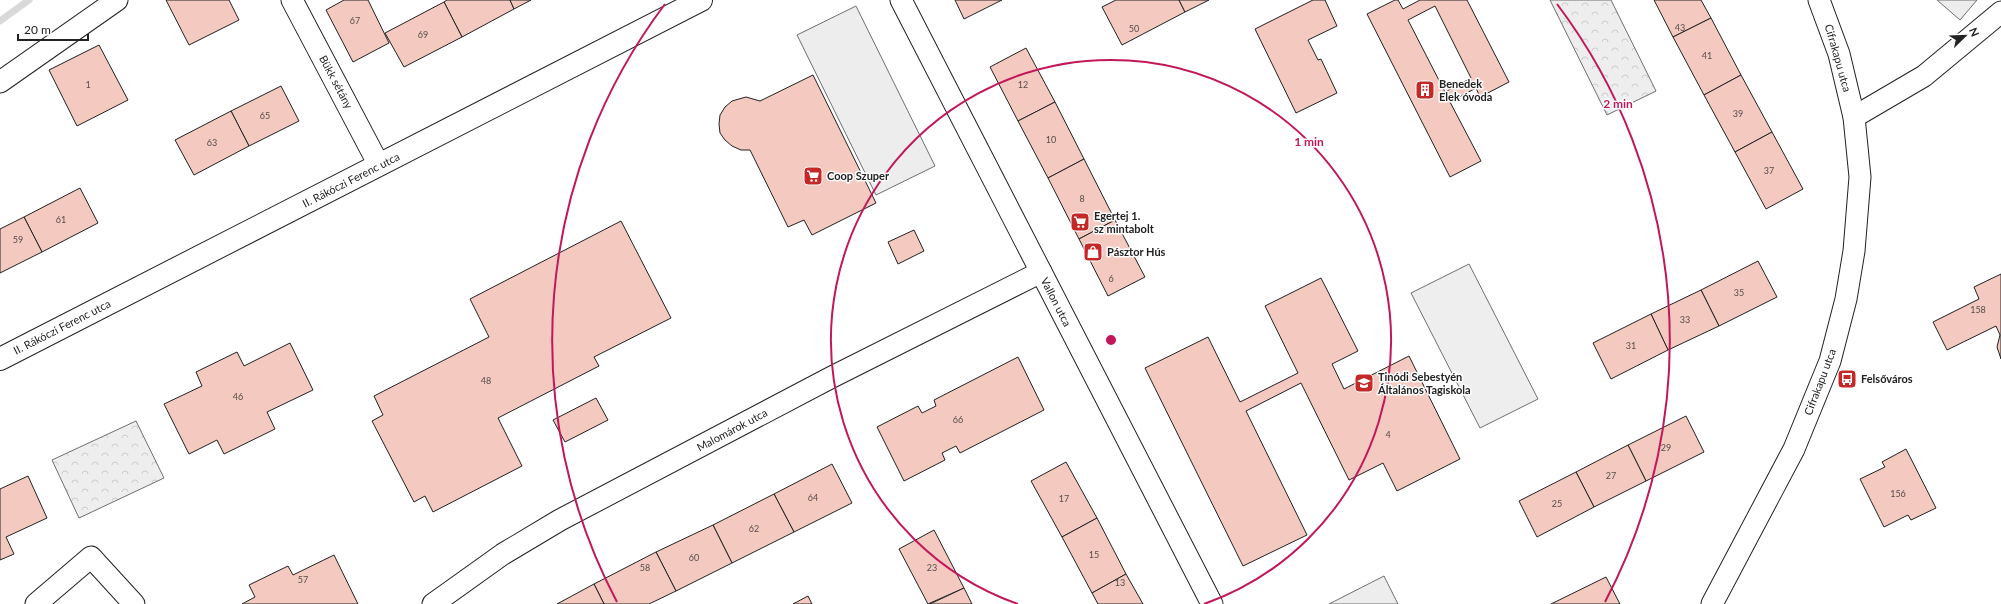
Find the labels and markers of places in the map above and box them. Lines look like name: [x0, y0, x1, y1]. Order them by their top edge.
place label: Benedek Elek óvoda: [1439, 77, 1492, 103]
building icon: Benedek Elek óvoda: [1414, 79, 1436, 101]
supermarket icon: Coop Szuper: [802, 165, 824, 187]
place label: Coop Szuper: [827, 169, 890, 182]
place label: Egertej 1. sz mintabolt: [1094, 209, 1155, 235]
supermarket icon: Egertej 1. sz mintabolt: [1069, 211, 1091, 233]
shop icon: Pásztor Hús: [1082, 241, 1104, 263]
place label: Pásztor Hús: [1107, 245, 1166, 258]
centre of rings: [1104, 333, 1118, 347]
bus stop icon: Felsőváros: [1836, 368, 1858, 390]
place label: Tinódi Sebestyén Általános Tagiskola: [1377, 370, 1471, 396]
school or university icon: Tinódi Sebestyén Általános Tagiskola: [1353, 372, 1375, 394]
place label: Felsőváros: [1861, 372, 1913, 385]

